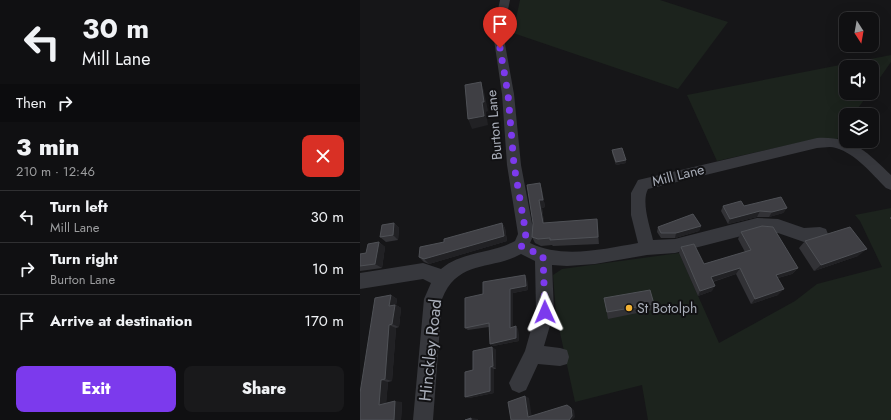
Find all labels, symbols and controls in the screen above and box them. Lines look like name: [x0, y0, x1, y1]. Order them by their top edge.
pin: [483, 7.0, 517, 48]
text: 30 m: [82, 8, 149, 49]
north arrow: [839, 12, 879, 52]
map controls: [839, 12, 879, 148]
icon: arrive: [489, 13, 511, 35]
icon: left: [16, 16, 68, 68]
text: Mill Lane: [82, 46, 150, 72]
button: sound: [839, 60, 879, 100]
street label: Burton Lane: [481, 89, 507, 161]
text: Then: [16, 92, 46, 114]
icon: right: [54, 92, 76, 114]
button: layers: [839, 108, 879, 148]
text: 3 min: [16, 129, 80, 164]
button: close: [302, 135, 344, 177]
street label: Mill Lane: [650, 159, 706, 191]
text: 210 m · 12:46: [16, 162, 95, 181]
text: Turn left: [50, 196, 108, 218]
icon: left: [16, 206, 38, 228]
text: 30 m: [311, 206, 344, 228]
text: Mill Lane: [50, 218, 99, 237]
text: Turn right: [50, 248, 118, 270]
icon: right: [16, 258, 38, 280]
text: 10 m: [312, 258, 344, 280]
text: Burton Lane: [50, 270, 115, 289]
position arrow: [524, 291, 566, 333]
street label: Hinckley Road: [413, 298, 447, 402]
place label: St Botolph: [637, 298, 697, 318]
marker: St Botolph: [624, 303, 634, 313]
icon: arrive: [16, 310, 38, 332]
text: Arrive at destination: [50, 310, 192, 332]
text: 170 m: [304, 310, 344, 332]
button: Exit: [16, 366, 176, 412]
button: Share: [184, 366, 344, 412]

